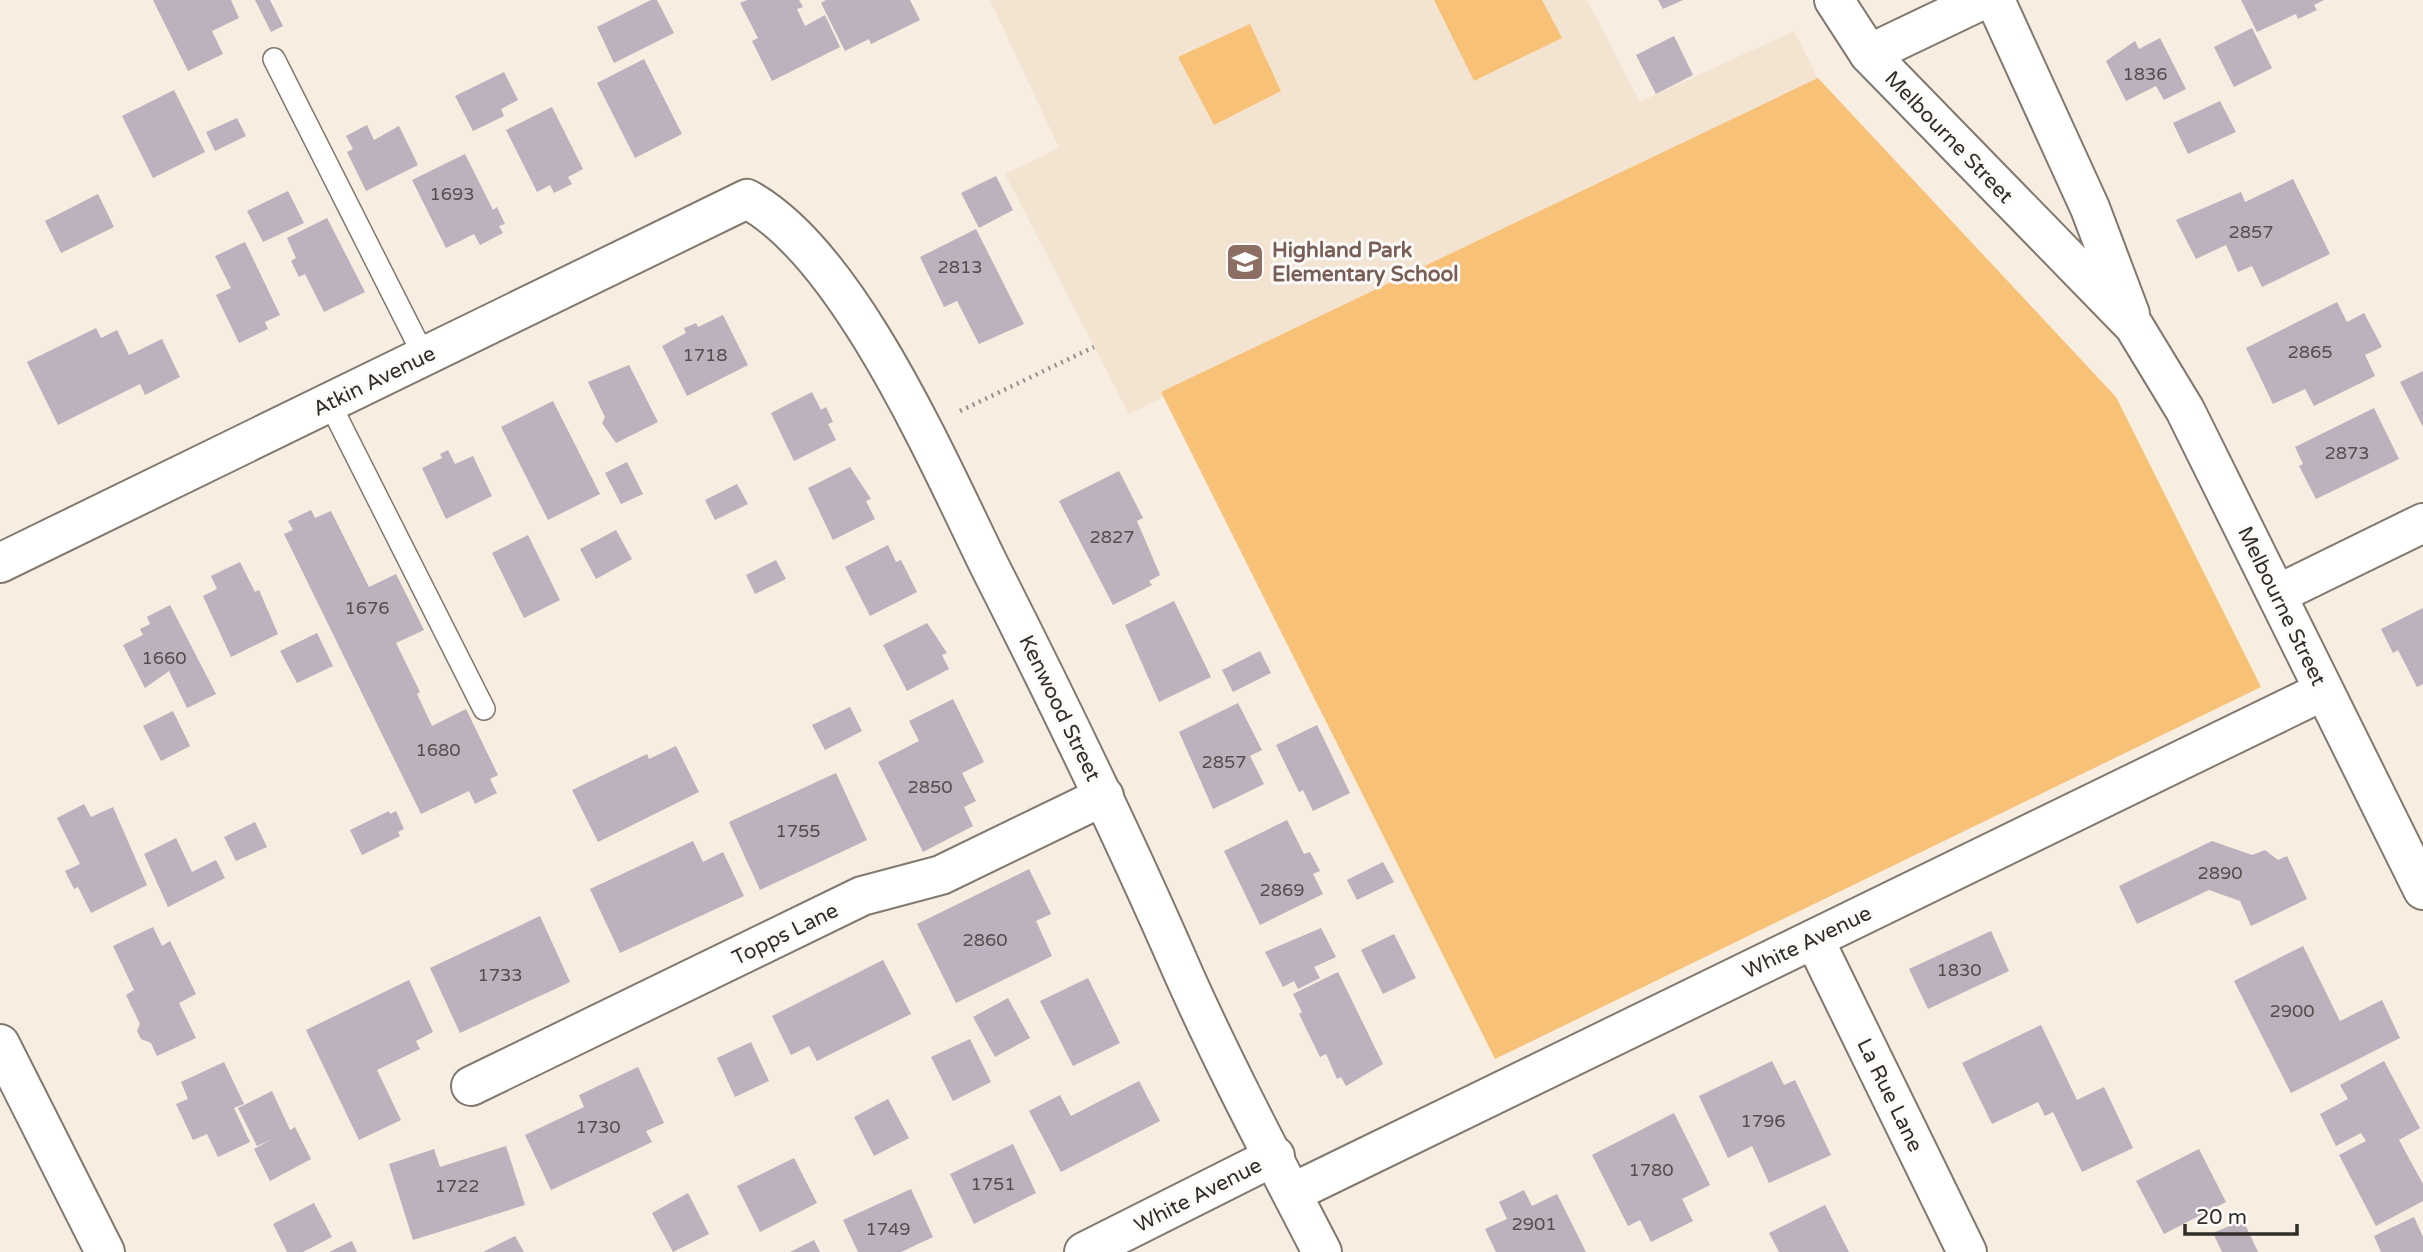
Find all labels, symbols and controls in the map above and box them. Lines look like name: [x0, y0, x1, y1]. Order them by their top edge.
house number: 1836: [2122, 63, 2168, 85]
street label: Melbourne Street: [1879, 66, 2018, 209]
house number: 1693: [429, 183, 475, 205]
house number: 2857: [2228, 221, 2274, 243]
place label: Highland Park Elementary School: [1272, 238, 1459, 287]
school or university icon: Highland Park Elementary School: [1224, 241, 1266, 283]
house number: 2813: [937, 256, 983, 278]
street label: Atkin Avenue: [309, 341, 440, 422]
house number: 2865: [2287, 341, 2333, 363]
house number: 1718: [682, 344, 728, 366]
house number: 2873: [2324, 442, 2370, 464]
street label: Melbourne Street: [2232, 522, 2331, 690]
house number: 2827: [1089, 526, 1135, 548]
house number: 1676: [344, 597, 390, 619]
street label: Kenwood Street: [1013, 631, 1106, 785]
house number: 1660: [141, 647, 187, 669]
house number: 1680: [415, 739, 461, 761]
house number: 2857: [1201, 751, 1247, 773]
house number: 2850: [907, 776, 953, 798]
house number: 1755: [775, 820, 821, 842]
house number: 2890: [2197, 862, 2243, 884]
house number: 2869: [1259, 879, 1305, 901]
street label: Topps Lane: [728, 898, 842, 971]
street label: White Avenue: [1739, 901, 1876, 984]
house number: 2860: [962, 929, 1008, 951]
house number: 1830: [1936, 959, 1982, 981]
house number: 1733: [477, 964, 523, 986]
house number: 2900: [2269, 1000, 2315, 1022]
street label: La Rue Lane: [1851, 1034, 1928, 1156]
house number: 1796: [1740, 1110, 1786, 1132]
house number: 1730: [575, 1116, 621, 1138]
street label: White Avenue: [1130, 1153, 1266, 1238]
house number: 1780: [1628, 1159, 1674, 1181]
house number: 1751: [970, 1173, 1016, 1195]
house number: 1722: [434, 1175, 480, 1197]
scale bar: [2185, 1192, 2297, 1236]
text: 20 m: [2196, 1205, 2247, 1230]
house number: 2901: [1511, 1213, 1557, 1235]
house number: 1749: [865, 1218, 911, 1240]

